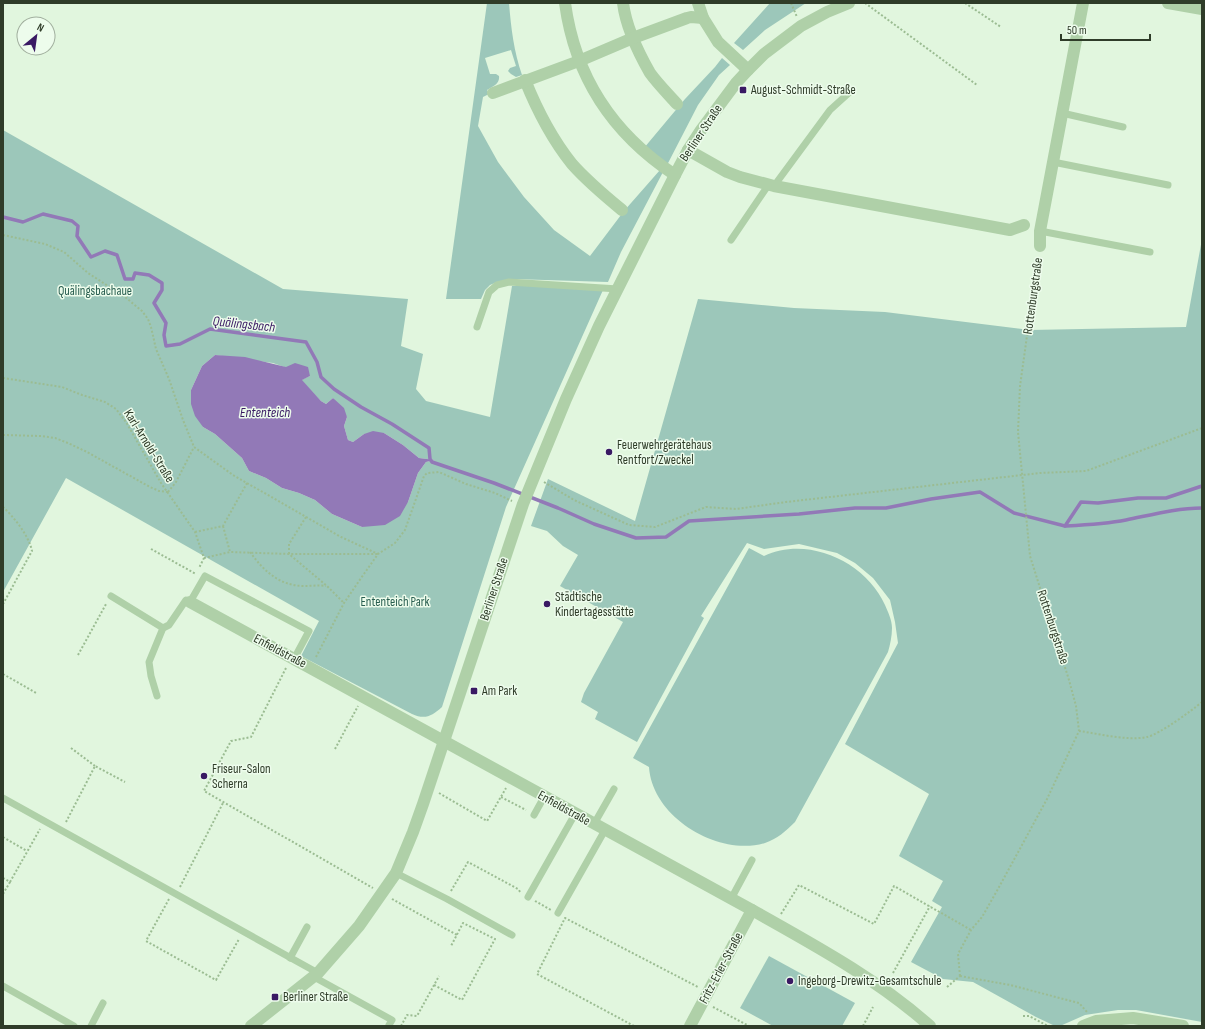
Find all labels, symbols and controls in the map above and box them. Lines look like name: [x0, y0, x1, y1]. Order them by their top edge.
north arrow: [16, 16, 56, 56]
scale bar: [1061, 16, 1150, 42]
text: N: [35, 21, 46, 35]
text: 50 m: [1067, 23, 1087, 38]
place label: August-Schmidt-Straße: [750, 82, 856, 98]
marker: August-Schmidt-Straße: [738, 85, 748, 95]
street label: Berliner Straße: [676, 102, 726, 164]
street label: Rottenburgstraße: [1020, 257, 1046, 335]
park label: Quälingsbachaue: [58, 283, 132, 299]
water label: Quälingsbach: [212, 312, 276, 336]
water label: Ententeich: [240, 404, 290, 421]
street label: Karl-Arnold-Straße: [120, 406, 178, 486]
place label: Feuerwehrgerätehaus Rentfort/Zweckel: [617, 437, 712, 468]
marker: Feuerwehrgerätehaus Rentfort/Zweckel: [604, 447, 614, 457]
street label: Berliner Straße: [476, 556, 512, 622]
street label: Rottenburgstraße: [1033, 588, 1073, 666]
place label: Städtische Kindertagesstätte: [555, 589, 634, 620]
park label: Ententeich Park: [360, 594, 430, 610]
marker: Städtische Kindertagesstätte: [542, 599, 552, 609]
street label: Enfieldstraße: [251, 630, 309, 672]
place label: Am Park: [481, 683, 517, 699]
marker: Am Park: [469, 686, 479, 696]
place label: Friseur-Salon Scherna: [212, 761, 271, 792]
marker: Friseur-Salon Scherna: [199, 771, 209, 781]
street label: Enfieldstraße: [535, 787, 593, 829]
street label: Fritz-Erler-Straße: [696, 930, 746, 1006]
place label: Ingeborg-Drewitz-Gesamtschule: [798, 973, 941, 989]
marker: Ingeborg-Drewitz-Gesamtschule: [785, 976, 795, 986]
place label: Berliner Straße: [283, 989, 348, 1005]
marker: Berliner Straße: [270, 992, 280, 1002]

